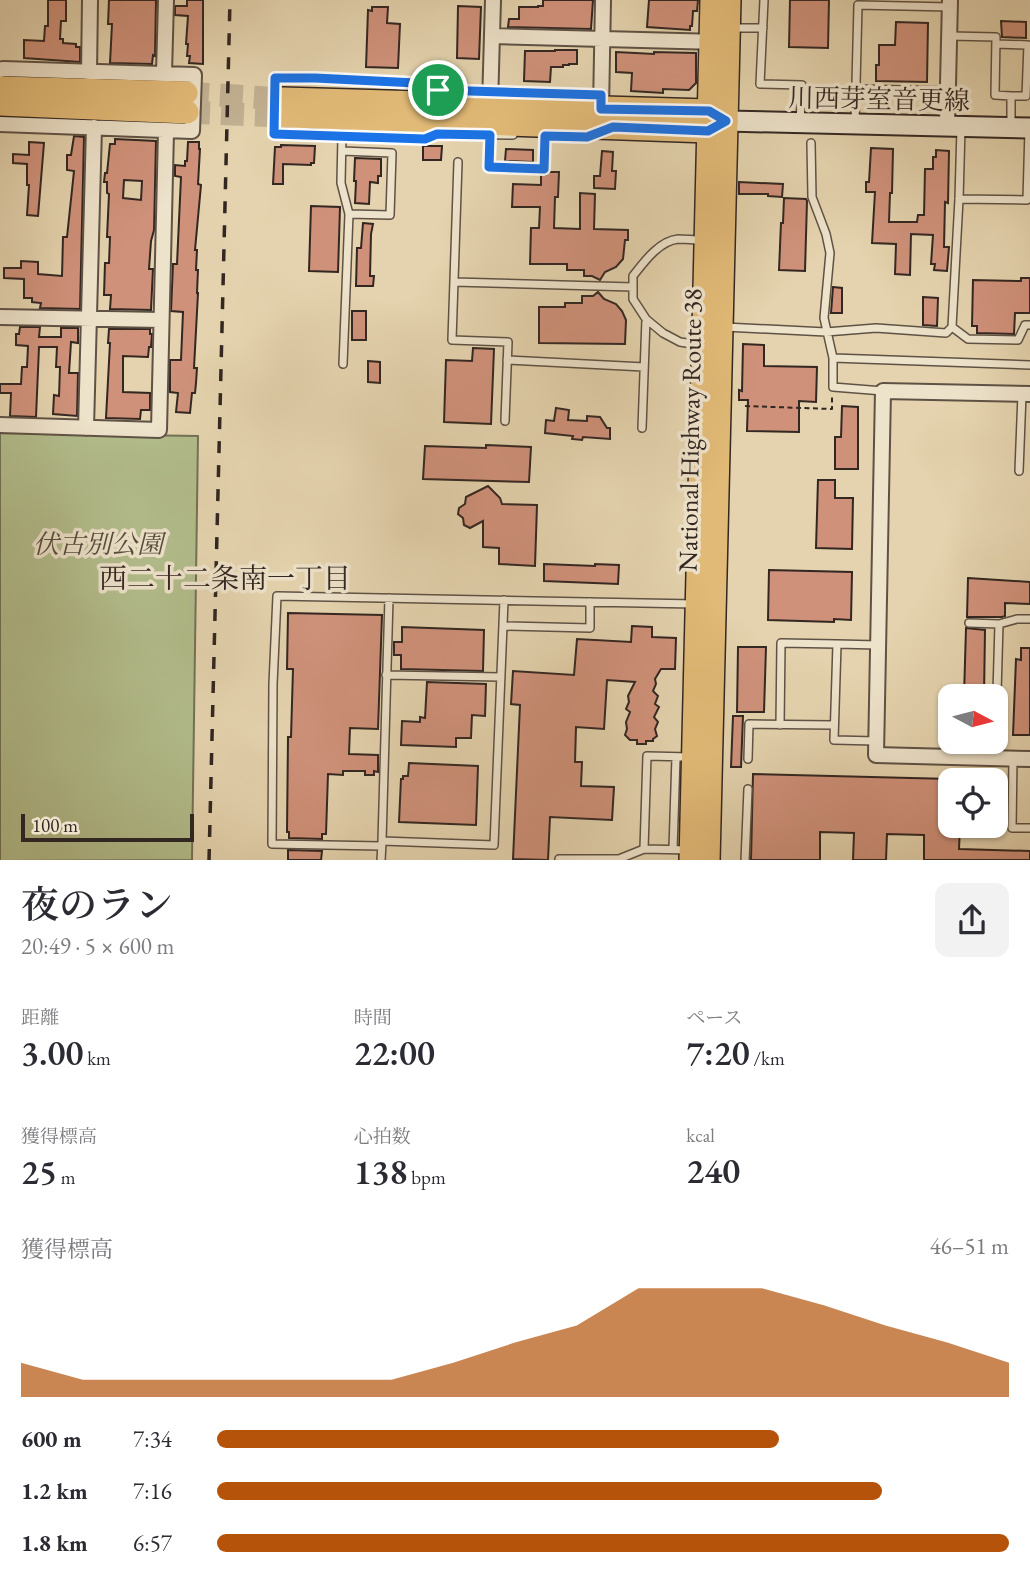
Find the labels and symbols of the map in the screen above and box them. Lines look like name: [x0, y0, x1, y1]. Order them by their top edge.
pin: [408, 60, 468, 120]
street label: 川西芽室音更線: [788, 80, 970, 118]
street label: National Highway Route 38: [671, 288, 709, 572]
park label: 伏古別公園: [33, 527, 167, 561]
district label: 西二十二条南一丁目: [99, 560, 351, 596]
north arrow: [938, 684, 1008, 754]
scale bar: [21, 811, 194, 843]

